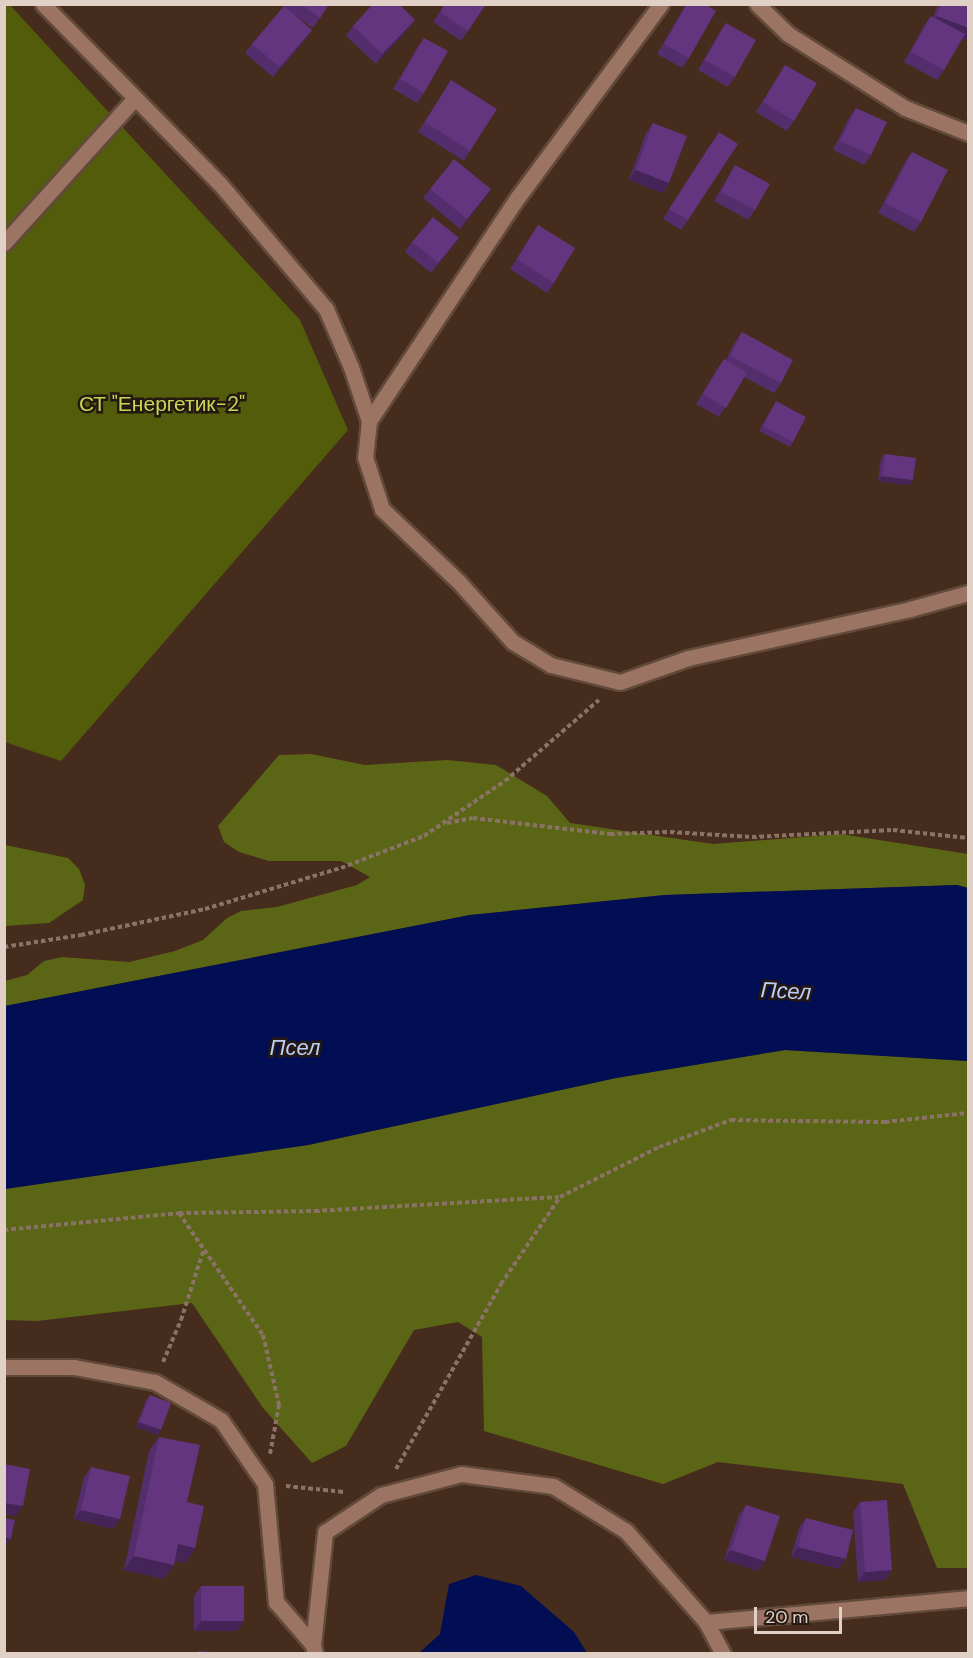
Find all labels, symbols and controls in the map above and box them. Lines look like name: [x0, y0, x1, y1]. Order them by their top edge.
park label: СТ "Енергетик-2": [79, 391, 245, 417]
water label: Псел: [760, 976, 812, 1006]
water label: Псел: [270, 1035, 320, 1061]
scale bar: [757, 1595, 846, 1633]
text: 20 m: [765, 1605, 808, 1629]

